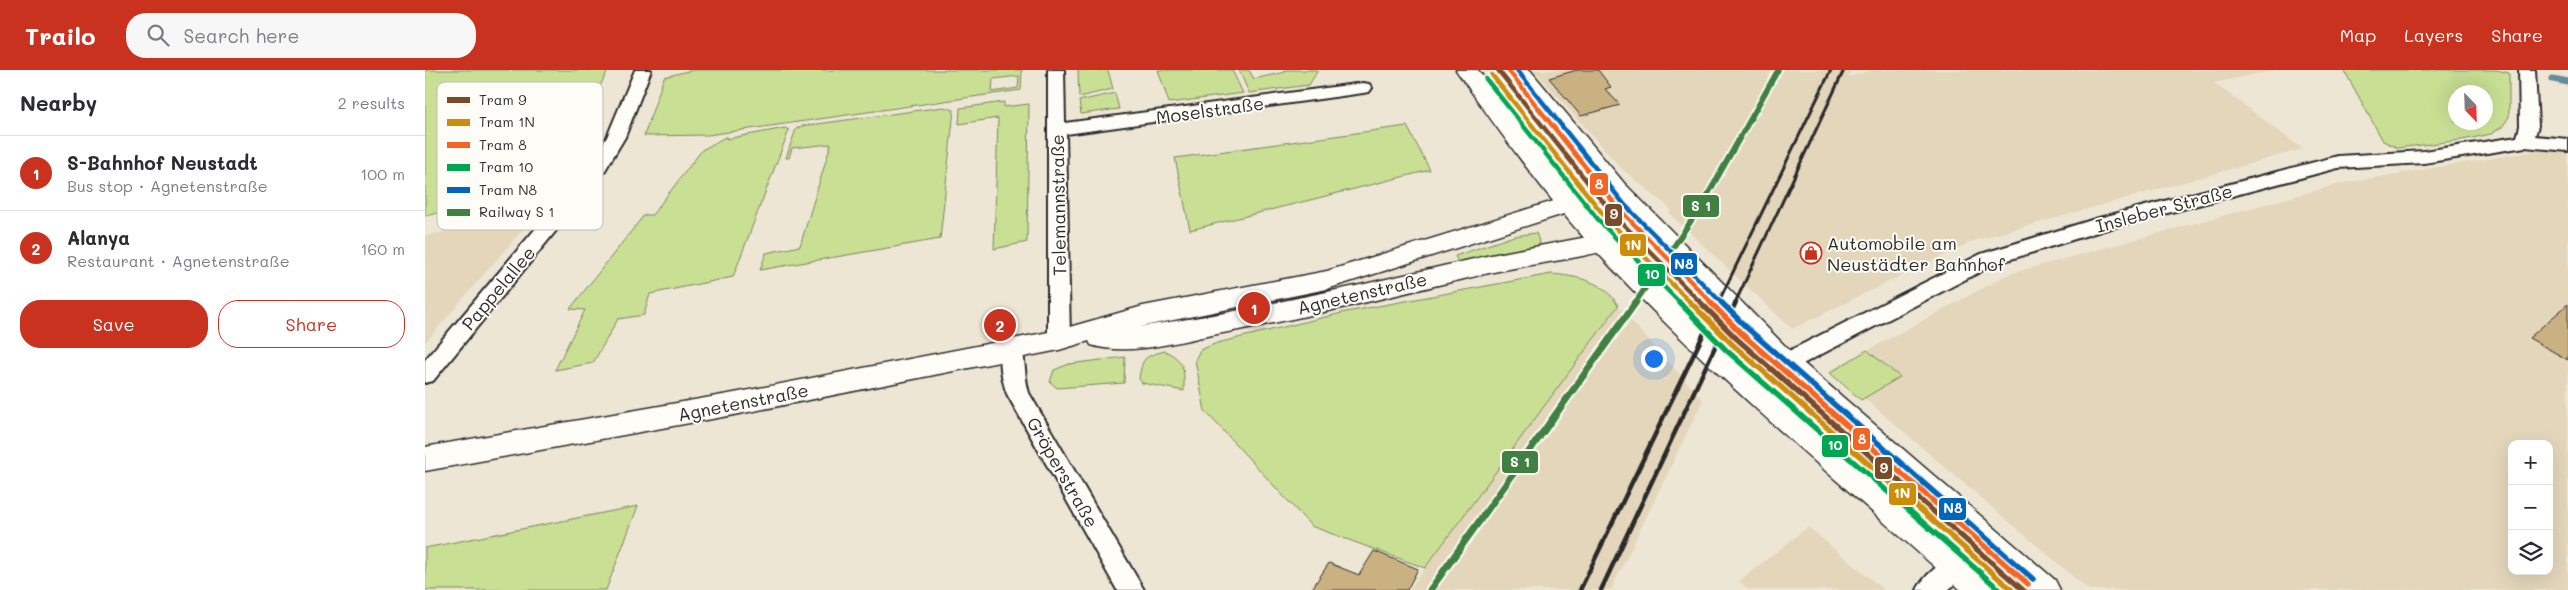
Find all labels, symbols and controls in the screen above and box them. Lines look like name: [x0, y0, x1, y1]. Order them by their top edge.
search box: [126, 13, 476, 58]
text: Trailo: [25, 20, 96, 51]
icon: search: [144, 21, 172, 49]
text: Search here: [184, 23, 299, 48]
text: Map: [2340, 23, 2376, 47]
text: Layers: [2404, 23, 2463, 47]
text: Share: [2491, 23, 2543, 47]
legend: [437, 82, 603, 230]
north arrow: [2448, 85, 2493, 130]
text: Nearby: [20, 89, 97, 116]
text: Tram 9: [479, 90, 526, 109]
street label: Moselstraße: [1154, 91, 1266, 129]
text: 2 results: [338, 92, 405, 113]
text: Tram 1N: [479, 112, 535, 131]
street label: Telemannstraße: [1045, 134, 1071, 276]
text: Tram 8: [479, 135, 527, 154]
text: S-Bahnhof Neustadt: [67, 150, 258, 175]
text: Tram 10: [479, 157, 533, 176]
text: 1: [32, 163, 40, 184]
text: 100 m: [360, 163, 405, 184]
line badge: 8: [1589, 172, 1609, 196]
text: 8: [1595, 174, 1604, 193]
text: Bus stop · Agnetenstraße: [67, 175, 268, 196]
street label: Insleber Straße: [2093, 178, 2235, 238]
text: Tram N8: [479, 180, 537, 199]
line badge: S 1: [1682, 194, 1720, 218]
text: S 1: [1691, 196, 1711, 215]
text: Railway S 1: [479, 202, 555, 221]
line badge: 9: [1604, 203, 1623, 227]
text: 9: [1610, 204, 1619, 223]
text: Alanya: [67, 225, 130, 250]
place label: Automobile am Neustädter Bahnhof: [1827, 231, 2006, 276]
line badge: 1N: [1619, 233, 1647, 257]
text: 1N: [1625, 235, 1641, 254]
text: 2: [32, 238, 40, 259]
text: 160 m: [360, 238, 405, 259]
street label: Pappelallee: [456, 241, 540, 335]
shop icon: Automobile am Neustädter Bahnhof: [1799, 241, 1823, 265]
text: Restaurant · Agnetenstraße: [67, 250, 290, 271]
line badge: N8: [1670, 252, 1698, 276]
text: N8: [1674, 254, 1694, 273]
line badge: 10: [1637, 263, 1666, 287]
text: 10: [1644, 264, 1660, 283]
street label: Agnetenstraße: [1295, 266, 1429, 320]
pin: 1: [1238, 289, 1270, 327]
button: Save: [20, 300, 208, 348]
button: Share: [218, 300, 405, 348]
pin: 2: [984, 306, 1016, 344]
your location: [1641, 346, 1667, 372]
street label: Agnetenstraße: [676, 378, 810, 426]
street label: Gröperstraße: [1022, 412, 1104, 532]
line badge: 8: [1852, 427, 1871, 451]
text: 8: [1858, 429, 1867, 448]
line badge: 10: [1821, 434, 1849, 458]
text: 10: [1827, 435, 1843, 454]
map controls: [2508, 440, 2553, 575]
button: +: [2508, 440, 2553, 485]
line badge: S 1: [1501, 450, 1539, 474]
text: S 1: [1510, 452, 1530, 471]
line badge: 9: [1874, 456, 1893, 480]
text: 9: [1880, 458, 1889, 477]
line badge: 1N: [1888, 482, 1917, 506]
text: 1N: [1894, 483, 1910, 502]
button: −: [2508, 485, 2553, 530]
line badge: N8: [1938, 497, 1967, 521]
text: N8: [1943, 498, 1963, 517]
button: layers: [2508, 530, 2553, 575]

